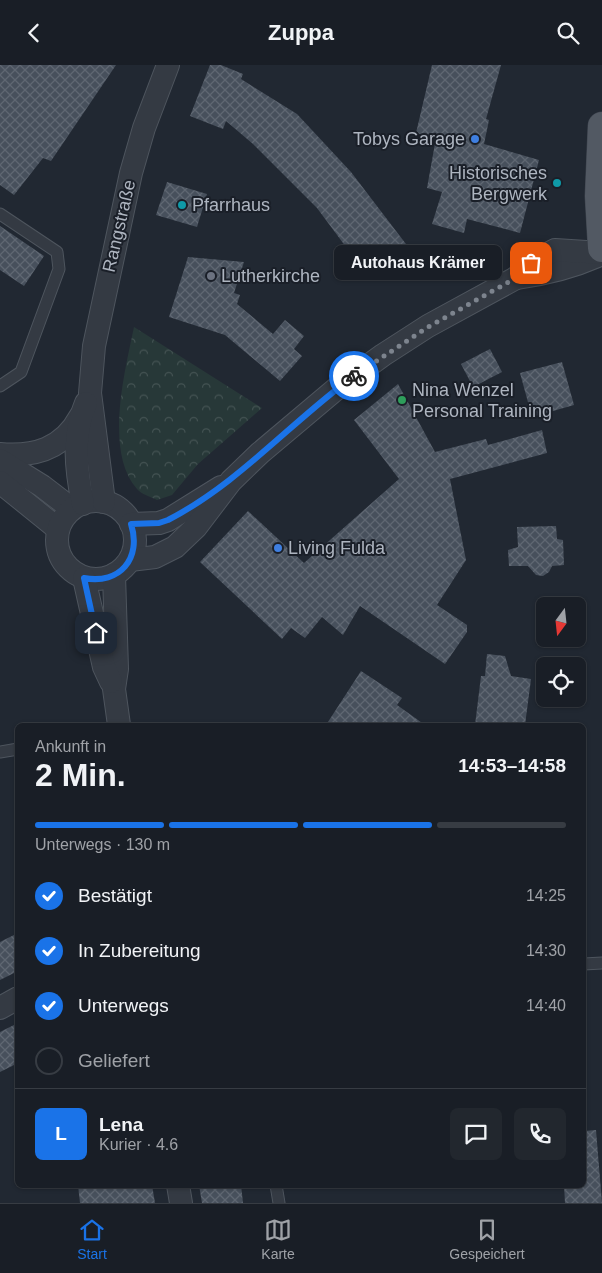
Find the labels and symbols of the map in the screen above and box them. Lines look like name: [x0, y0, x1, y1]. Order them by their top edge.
place label: Tobys Garage: [353, 129, 465, 149]
marker: Tobys Garage: [469, 133, 481, 145]
place label: Historisches Bergwerk: [449, 163, 548, 204]
marker: Historisches Bergwerk: [551, 177, 563, 189]
street label: Rangstraße: [99, 178, 139, 274]
place label: Pfarrhaus: [192, 195, 270, 215]
marker: Pfarrhaus: [176, 199, 188, 211]
pin: [510, 242, 552, 284]
callout: Autohaus Krämer: [334, 245, 501, 281]
place label: Lutherkirche: [221, 266, 320, 286]
marker: Lutherkirche: [205, 270, 217, 282]
courier: [329, 351, 379, 401]
place label: Nina Wenzel Personal Training: [412, 380, 552, 421]
marker: Nina Wenzel Personal Training: [396, 394, 408, 406]
place label: Living Fulda: [288, 538, 386, 558]
marker: Living Fulda: [272, 542, 284, 554]
north arrow: [536, 597, 586, 647]
pin: [75, 612, 117, 654]

